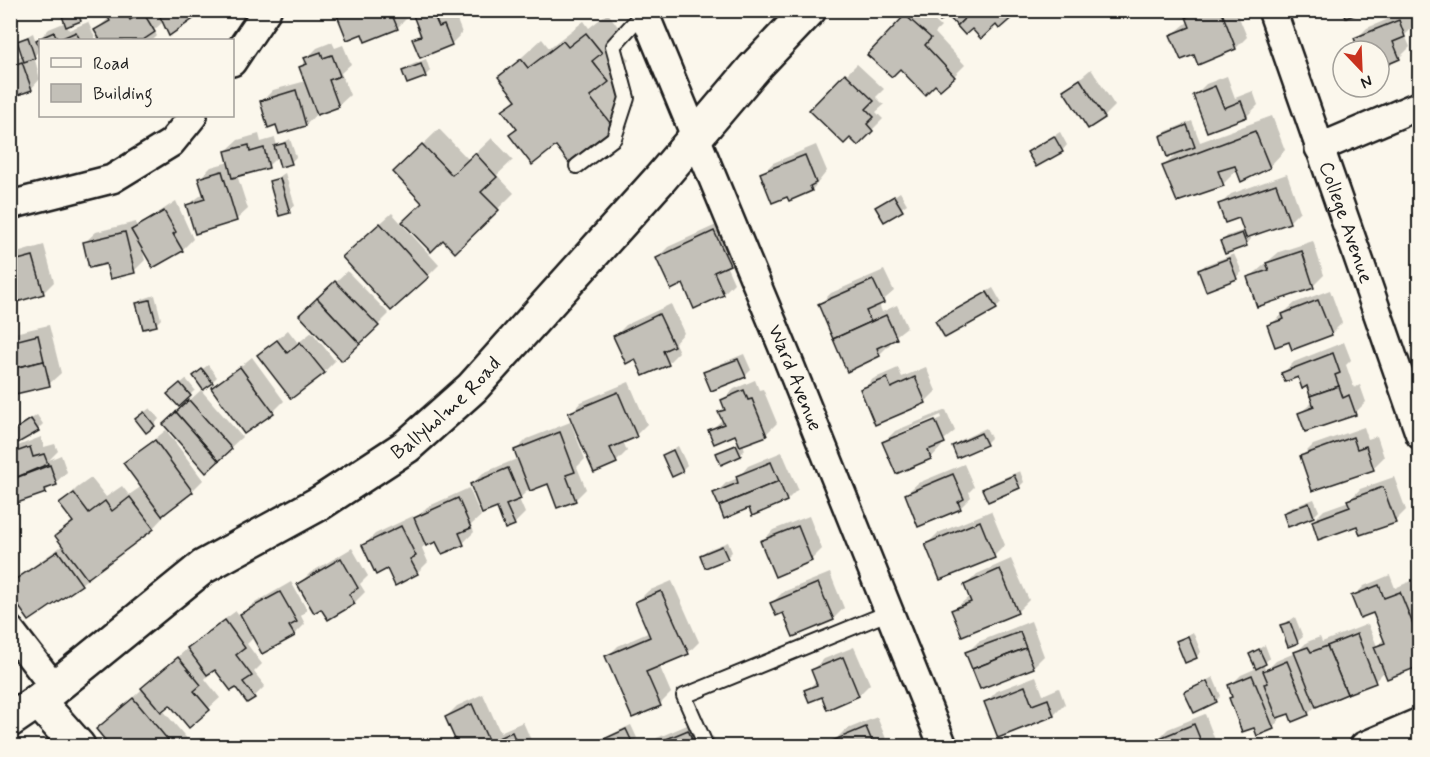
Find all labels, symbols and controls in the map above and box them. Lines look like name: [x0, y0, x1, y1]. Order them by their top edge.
legend: [39, 39, 234, 117]
north arrow: [1331, 39, 1391, 99]
text: Road: [93, 52, 129, 76]
text: N: [1357, 70, 1375, 93]
text: Building: [93, 82, 153, 108]
street label: College Avenue: [1312, 158, 1380, 287]
street label: Ward Avenue: [761, 321, 829, 435]
street label: Ballyholme Road: [386, 351, 507, 466]

